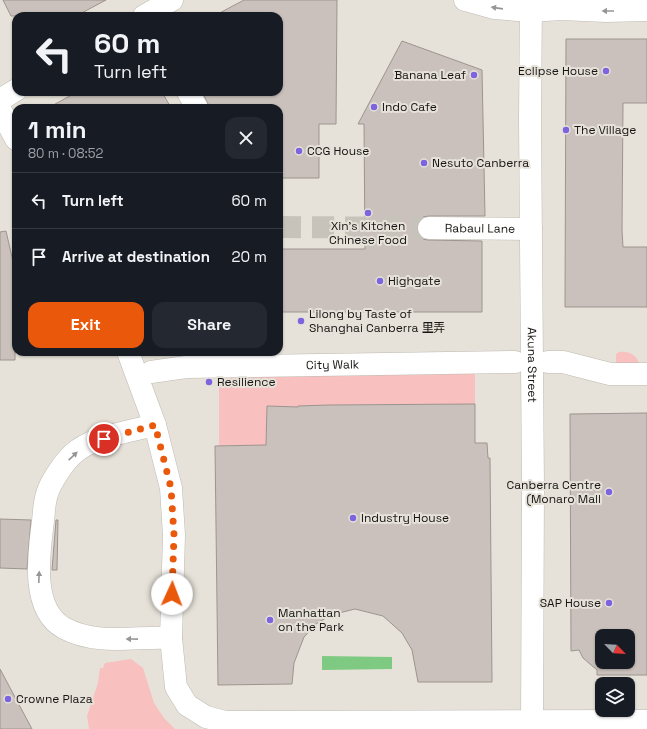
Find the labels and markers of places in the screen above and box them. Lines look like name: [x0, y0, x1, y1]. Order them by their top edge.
place label: Eclipse House: [518, 63, 598, 79]
marker: Eclipse House: [601, 66, 611, 76]
place label: Banana Leaf: [394, 67, 466, 83]
marker: Banana Leaf: [469, 70, 479, 80]
place label: Indo Cafe: [382, 99, 437, 115]
marker: Indo Cafe: [369, 102, 379, 112]
place label: The Village: [574, 122, 636, 138]
marker: The Village: [561, 125, 571, 135]
place label: CCG House: [307, 143, 369, 159]
marker: CCG House: [294, 146, 304, 156]
place label: Nesuto Canberra: [432, 155, 529, 171]
marker: Nesuto Canberra: [419, 158, 429, 168]
marker: Xin's Kitchen Chinese Food: [363, 208, 373, 218]
place label: Xin's Kitchen Chinese Food: [329, 218, 407, 248]
place label: Highgate: [388, 273, 441, 289]
marker: Highgate: [375, 276, 385, 286]
place label: Lilong by Taste of Shanghai Canberra 里弄: [309, 306, 446, 336]
marker: Lilong by Taste of Shanghai Canberra 里弄: [296, 316, 306, 326]
place label: Resilience: [217, 374, 276, 390]
marker: Resilience: [204, 377, 214, 387]
pin: [87, 422, 121, 456]
place label: Canberra Centre (Monaro Mall: [506, 477, 601, 507]
marker: Canberra Centre (Monaro Mall: [604, 487, 614, 497]
place label: Industry House: [361, 510, 449, 526]
marker: Industry House: [348, 513, 358, 523]
place label: SAP House: [540, 595, 601, 611]
marker: SAP House: [604, 598, 614, 608]
place label: Manhattan on the Park: [278, 605, 344, 635]
marker: Manhattan on the Park: [265, 615, 275, 625]
place label: Crowne Plaza: [16, 691, 93, 707]
marker: Crowne Plaza: [3, 694, 13, 704]

